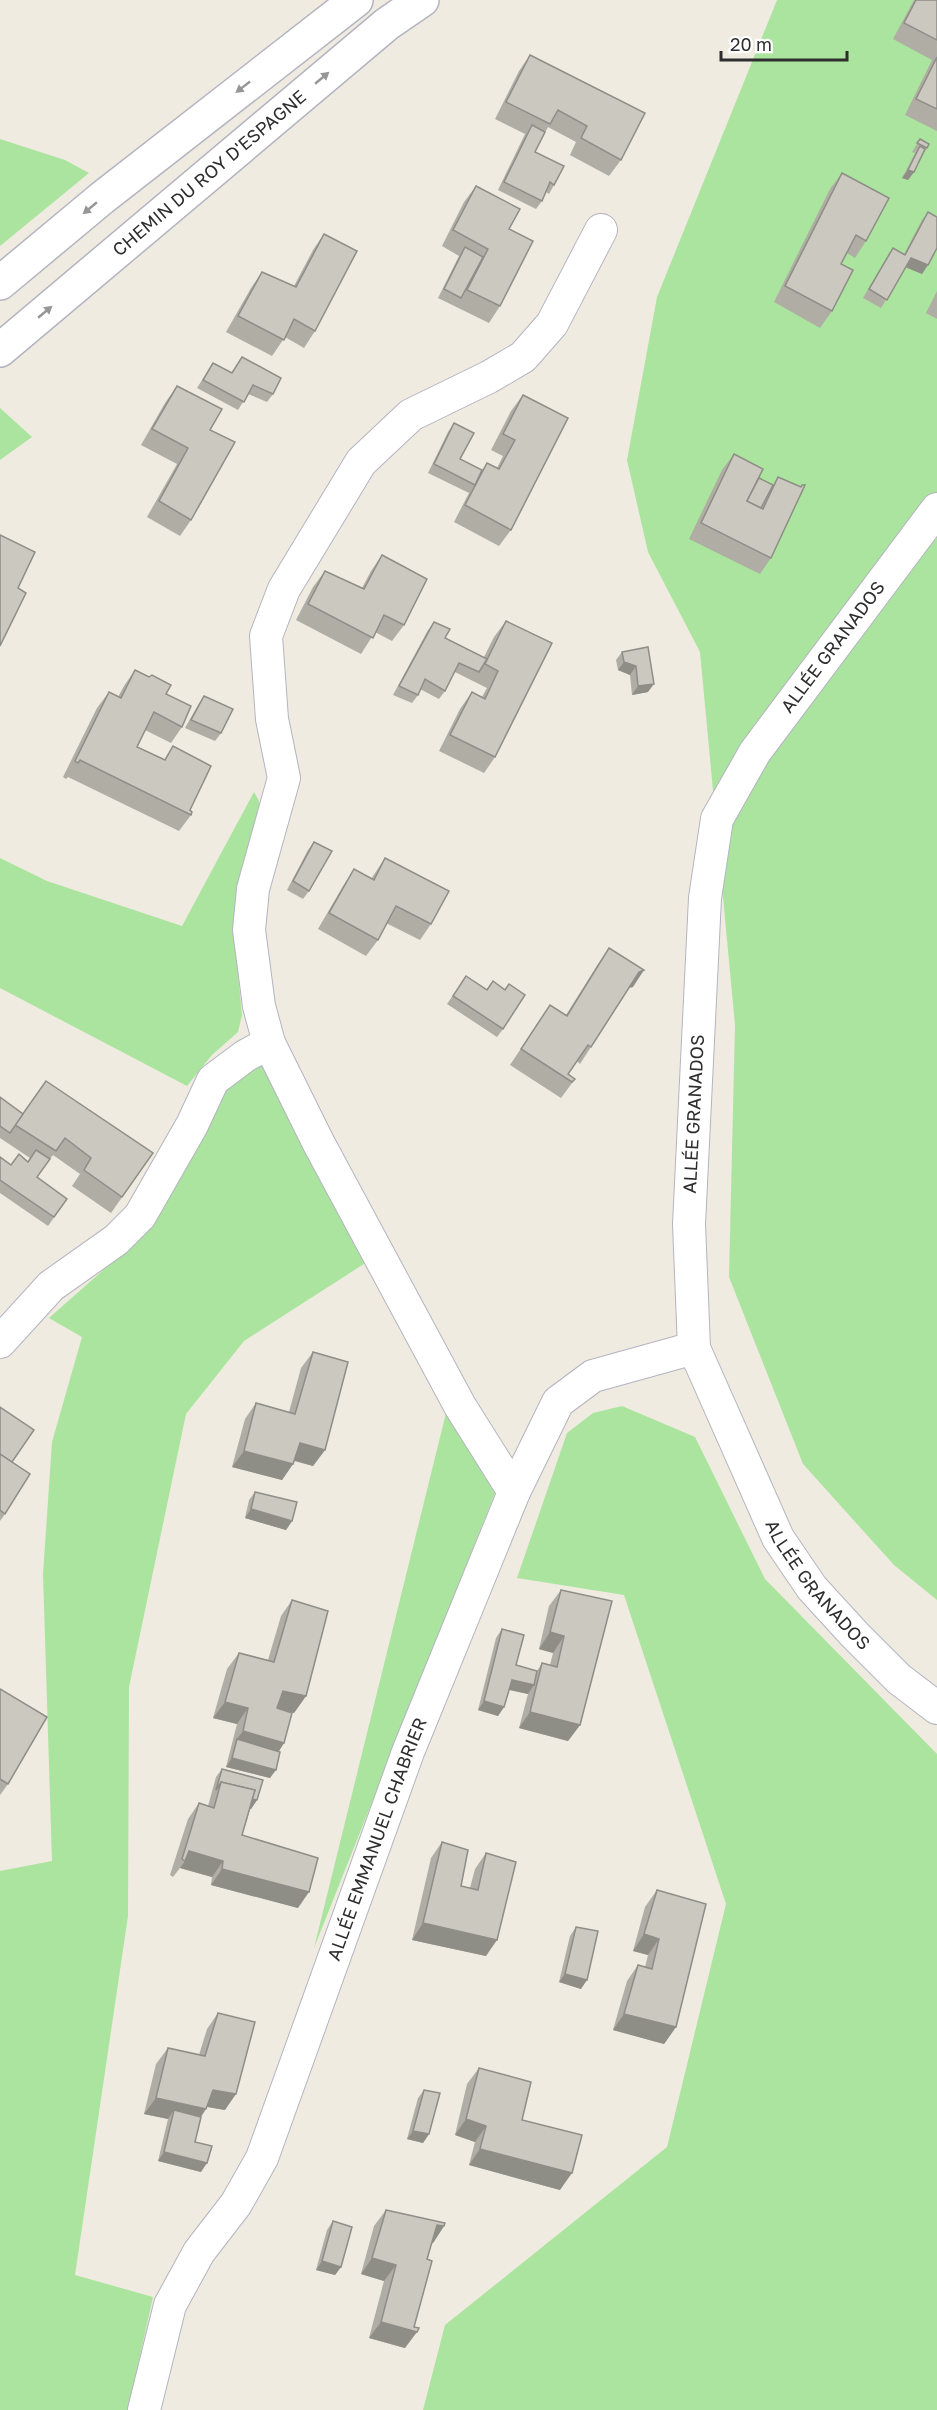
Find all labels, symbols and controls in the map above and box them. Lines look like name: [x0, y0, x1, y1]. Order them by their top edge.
scale bar: [721, 24, 847, 62]
text: 20 m: [730, 33, 772, 55]
one-way arrow: [314, 72, 329, 85]
one-way arrow: [236, 81, 251, 93]
street label: CHEMIN DU ROY D'ESPAGNE: [108, 85, 310, 260]
one-way arrow: [83, 201, 98, 214]
one-way arrow: [37, 306, 52, 319]
street label: ALLÉE GRANADOS: [776, 576, 889, 717]
street label: ALLÉE GRANADOS: [678, 1034, 708, 1194]
street label: ALLÉE GRANADOS: [761, 1516, 875, 1654]
street label: ALLÉE EMMANUEL CHABRIER: [322, 1714, 431, 1963]

